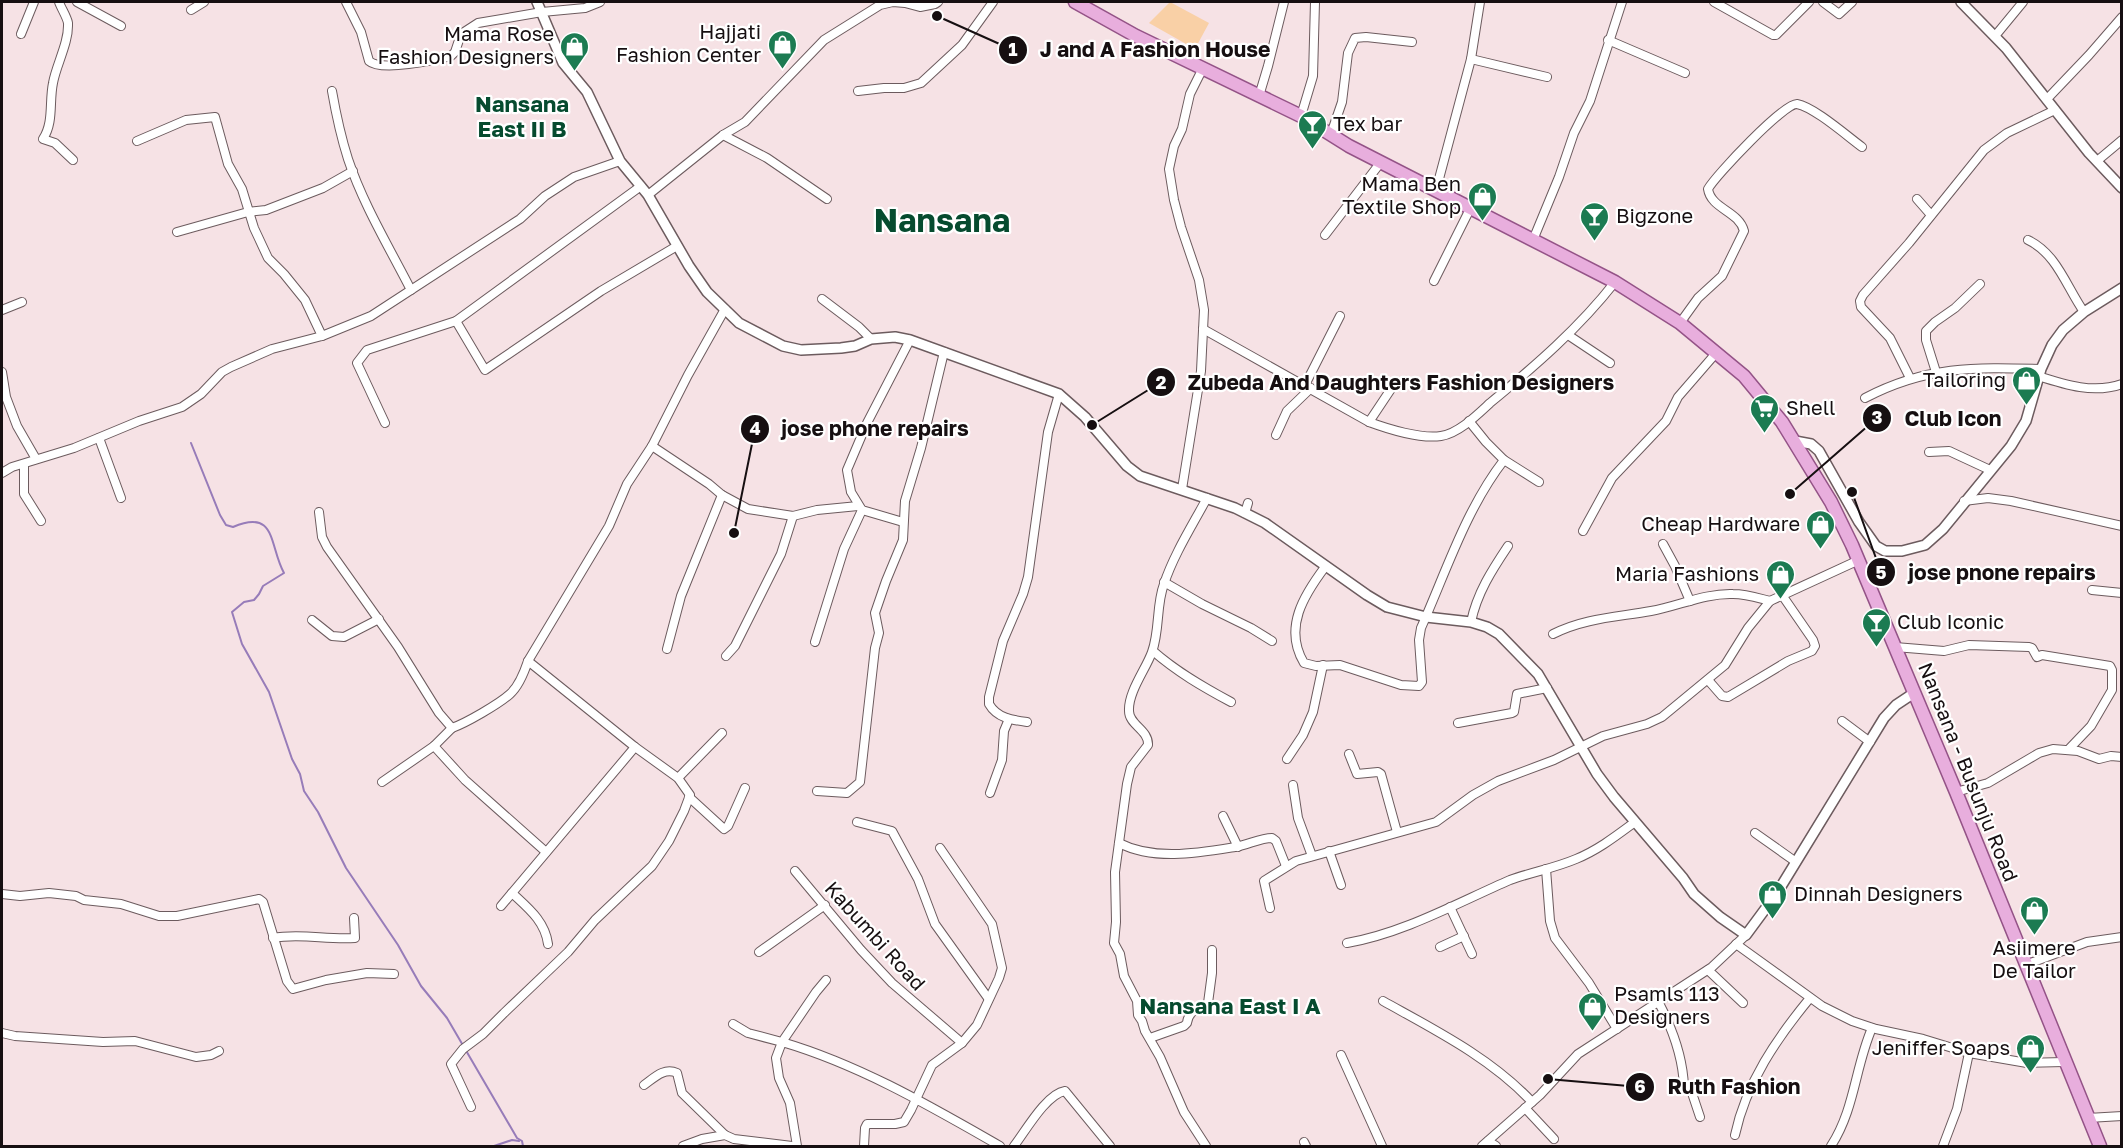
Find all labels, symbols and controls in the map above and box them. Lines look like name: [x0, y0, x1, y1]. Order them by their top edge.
place label: Hajjati Fashion Center: [616, 19, 761, 66]
place label: Mama Rose Fashion Designers: [377, 21, 554, 68]
shop icon: Hajjati Fashion Center: [766, 28, 798, 70]
shop icon: Mama Rose Fashion Designers: [559, 30, 591, 72]
callout: J and A Fashion House: [998, 31, 1283, 70]
text: J and A Fashion House: [1040, 36, 1270, 62]
text: 1: [1008, 38, 1018, 60]
district label: Nansana East II B: [475, 90, 569, 142]
bar icon: Tex bar: [1296, 108, 1328, 150]
place label: Tex bar: [1333, 111, 1402, 135]
place label: Mama Ben Textile Shop: [1342, 171, 1461, 218]
shop icon: Mama Ben Textile Shop: [1466, 180, 1498, 222]
bar icon: Bigzone: [1579, 200, 1611, 242]
district label: Nansana: [874, 201, 1010, 239]
place label: Bigzone: [1616, 203, 1693, 227]
callout: Zubeda And Daughters Fashion Designers: [1146, 363, 1626, 402]
shop icon: Tailoring: [2011, 364, 2043, 406]
place label: Tailoring: [1923, 367, 2006, 391]
text: Zubeda And Daughters Fashion Designers: [1188, 369, 1614, 395]
text: 2: [1156, 371, 1167, 393]
supermarket icon: Shell: [1749, 392, 1781, 434]
place label: Shell: [1786, 395, 1836, 419]
callout: Club Icon: [1862, 399, 2013, 438]
text: Club Icon: [1904, 405, 2002, 431]
text: 3: [1872, 406, 1883, 428]
callout: jose phone repairs: [740, 409, 981, 448]
text: jose phone repairs: [780, 415, 969, 441]
text: 4: [749, 417, 761, 439]
shop icon: Cheap Hardware: [1805, 508, 1837, 550]
place label: Cheap Hardware: [1641, 511, 1800, 535]
callout: jose pnone repairs: [1866, 553, 2108, 592]
shop icon: Maria Fashions: [1764, 558, 1796, 600]
text: jose pnone repairs: [1907, 559, 2096, 585]
place label: Maria Fashions: [1615, 561, 1759, 585]
text: 5: [1876, 561, 1887, 583]
bar icon: Club Iconic: [1860, 606, 1892, 648]
place label: Club Iconic: [1897, 609, 2004, 633]
street label: Nansana - Busunju Road: [1914, 659, 2024, 885]
street label: Kabumbi Road: [820, 876, 931, 995]
shop icon: Dinnah Designers: [1757, 878, 1789, 920]
place label: Dinnah Designers: [1794, 881, 1963, 905]
shop icon: Asiimere De Tailor: [2018, 894, 2050, 936]
place label: Asiimere De Tailor: [1992, 935, 2076, 982]
place label: Psamls 113 Designers: [1614, 981, 1720, 1028]
shop icon: Psamls 113 Designers: [1577, 990, 1609, 1032]
district label: Nansana East I A: [1139, 992, 1321, 1019]
shop icon: Jeniffer Soaps: [2015, 1032, 2047, 1074]
place label: Jeniffer Soaps: [1872, 1035, 2010, 1059]
callout: Ruth Fashion: [1625, 1068, 1812, 1107]
text: Ruth Fashion: [1668, 1073, 1800, 1099]
text: 6: [1634, 1075, 1646, 1097]

